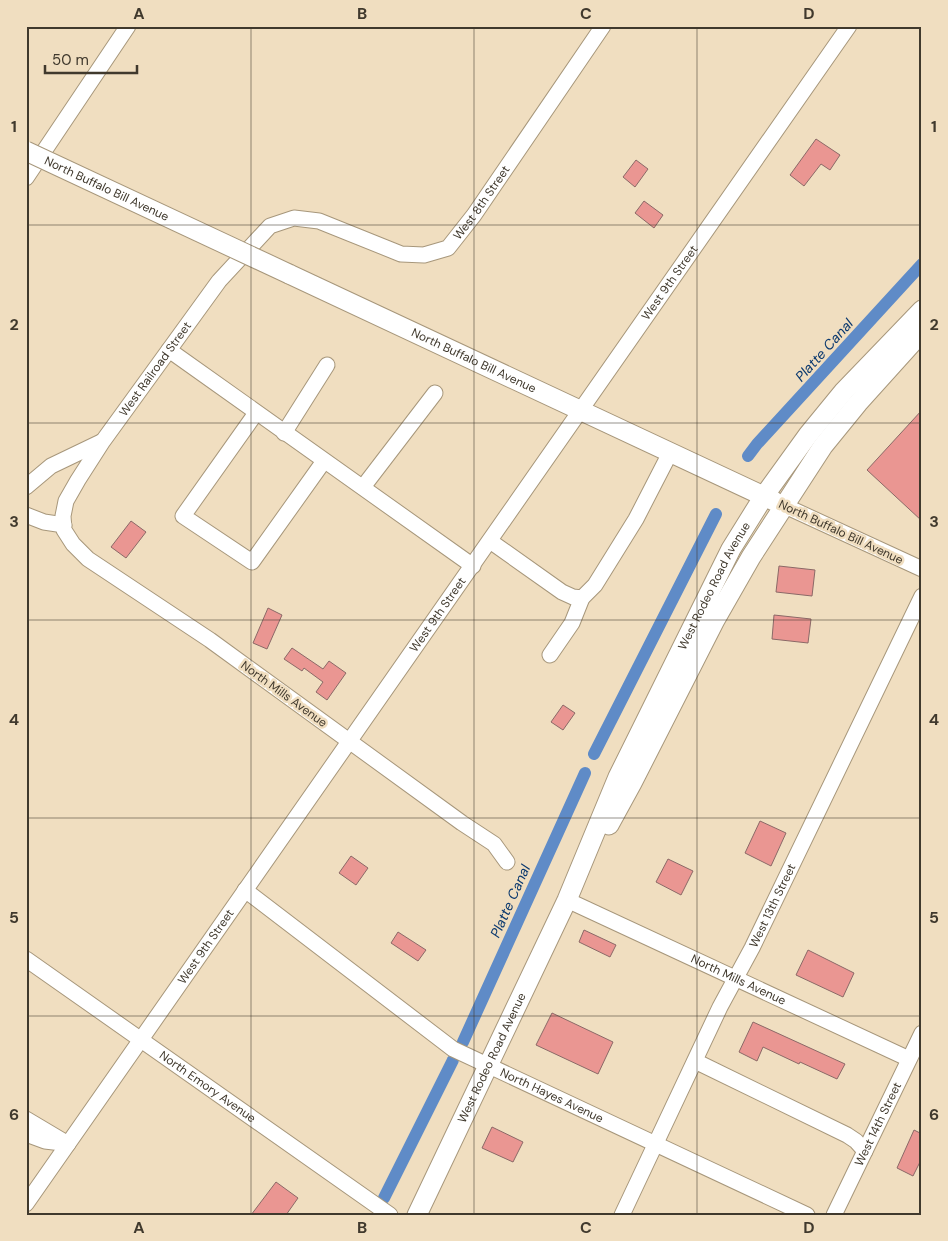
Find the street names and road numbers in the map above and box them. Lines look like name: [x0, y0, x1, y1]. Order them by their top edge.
street label: North Buffalo Bill Avenue: [42, 153, 172, 225]
street label: West 8th Street: [449, 162, 514, 243]
street label: West 9th Street: [638, 242, 702, 323]
street label: West Railroad Street: [115, 318, 195, 420]
street label: North Buffalo Bill Avenue: [409, 324, 539, 397]
street label: North Buffalo Bill Avenue: [776, 496, 906, 568]
street label: West Rodeo Road Avenue: [674, 519, 754, 653]
street label: West 9th Street: [406, 574, 470, 655]
street label: North Mills Avenue: [238, 657, 330, 731]
street label: West 13th Street: [745, 861, 800, 950]
street label: West 9th Street: [174, 906, 238, 987]
street label: North Mills Avenue: [688, 951, 789, 1009]
street label: West Rodeo Road Avenue: [454, 990, 530, 1126]
street label: North Emory Avenue: [156, 1047, 259, 1126]
street label: North Hayes Avenue: [498, 1064, 606, 1127]
street label: West 14th Street: [851, 1079, 905, 1169]

